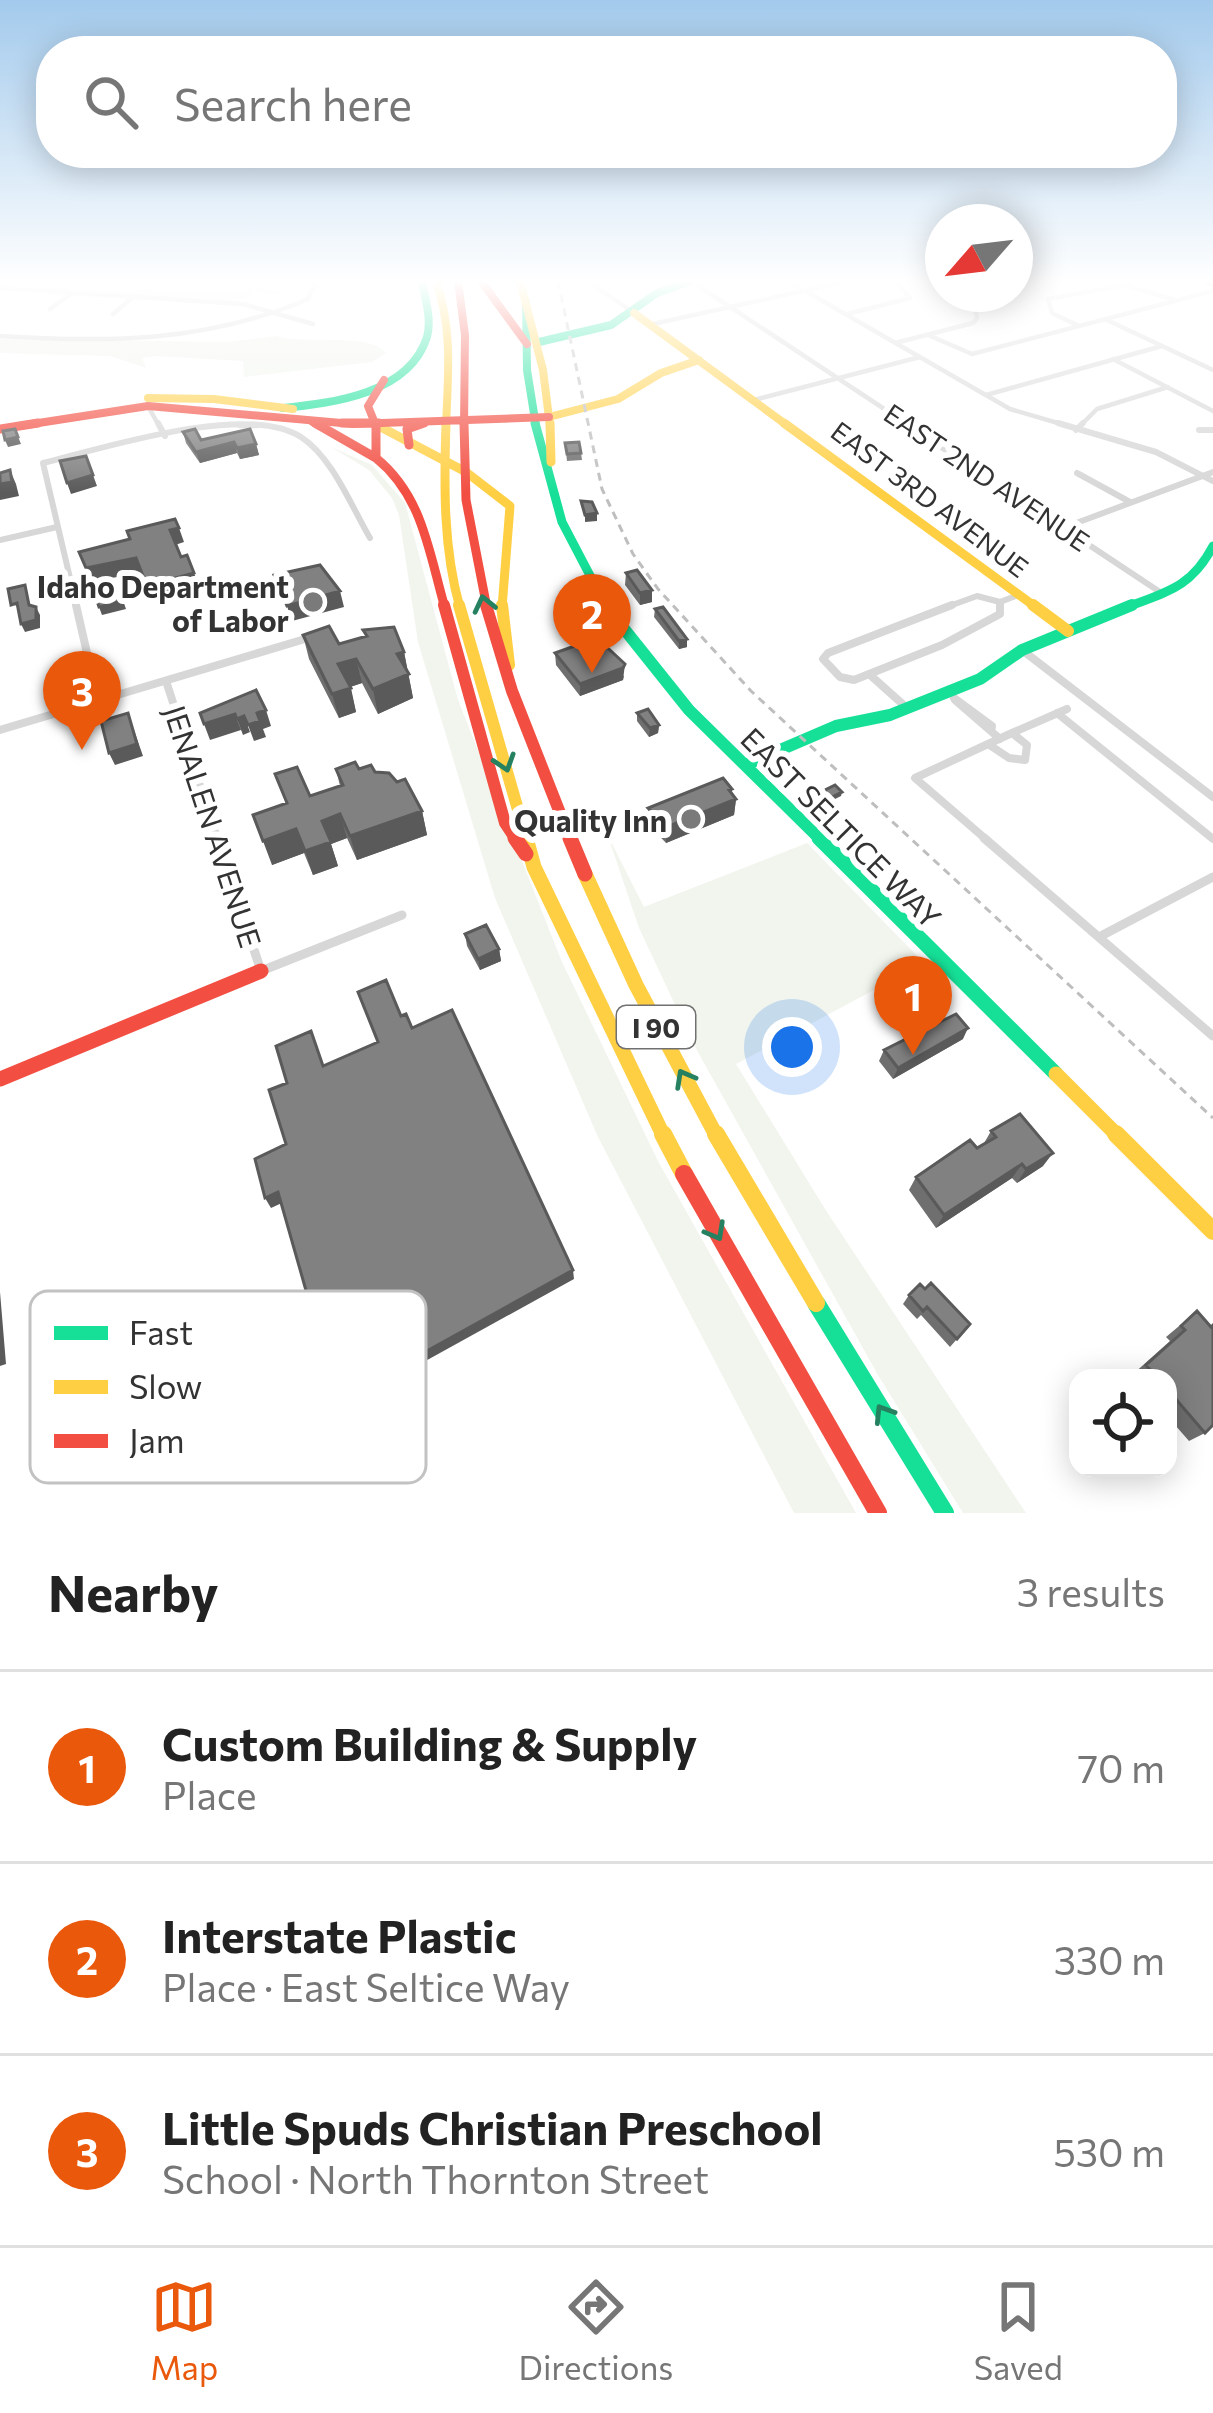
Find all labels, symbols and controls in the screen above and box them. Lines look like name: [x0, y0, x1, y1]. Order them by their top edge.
search box: [36, 36, 1177, 168]
icon: search: [78, 69, 144, 135]
text: Search here: [174, 75, 412, 130]
north arrow: [925, 204, 1033, 312]
street label: EAST 2ND AVENUE: [878, 396, 1096, 558]
street label: EAST 3RD AVENUE: [825, 414, 1035, 584]
place label: Idaho Department of Labor: [37, 567, 289, 638]
pin: 2: [553, 574, 631, 673]
marker: Idaho Department of Labor: [300, 589, 326, 615]
one-way arrow: [472, 595, 497, 615]
pin: 3: [43, 651, 121, 750]
street label: JENALEN AVENUE: [157, 700, 271, 952]
street label: EAST SELTICE WAY: [734, 719, 950, 935]
one-way arrow: [490, 752, 515, 773]
place label: Quality Inn: [514, 801, 667, 838]
marker: Quality Inn: [678, 806, 704, 832]
pin: 1: [874, 956, 952, 1055]
road number: I 90: [617, 1006, 695, 1048]
your location: [762, 1017, 822, 1077]
one-way arrow: [675, 1070, 698, 1091]
one-way arrow: [702, 1219, 725, 1241]
legend: [30, 1291, 426, 1483]
text: Fast: [129, 1311, 193, 1352]
text: Slow: [129, 1365, 202, 1406]
map controls: [1069, 1369, 1177, 1477]
button: locate: [1069, 1369, 1177, 1477]
one-way arrow: [875, 1404, 897, 1426]
text: Jam: [129, 1419, 185, 1460]
text: Nearby: [48, 1560, 218, 1623]
text: 3 results: [1017, 1567, 1165, 1615]
text: Custom Building & Supply: [162, 1715, 697, 1770]
text: 1: [78, 1743, 96, 1791]
text: 70 m: [1078, 1743, 1165, 1791]
text: Place: [162, 1770, 257, 1818]
text: Interstate Plastic: [162, 1907, 516, 1962]
text: 2: [76, 1935, 98, 1983]
text: 330 m: [1054, 1935, 1165, 1983]
text: Place · East Seltice Way: [162, 1962, 570, 2010]
text: Little Spuds Christian Preschool: [162, 2099, 823, 2154]
text: 3: [76, 2127, 98, 2175]
text: 530 m: [1053, 2127, 1165, 2175]
text: School · North Thornton Street: [162, 2154, 709, 2202]
tab: Map: [150, 2274, 218, 2387]
tab: Directions: [519, 2274, 673, 2387]
tab: Saved: [974, 2274, 1063, 2387]

